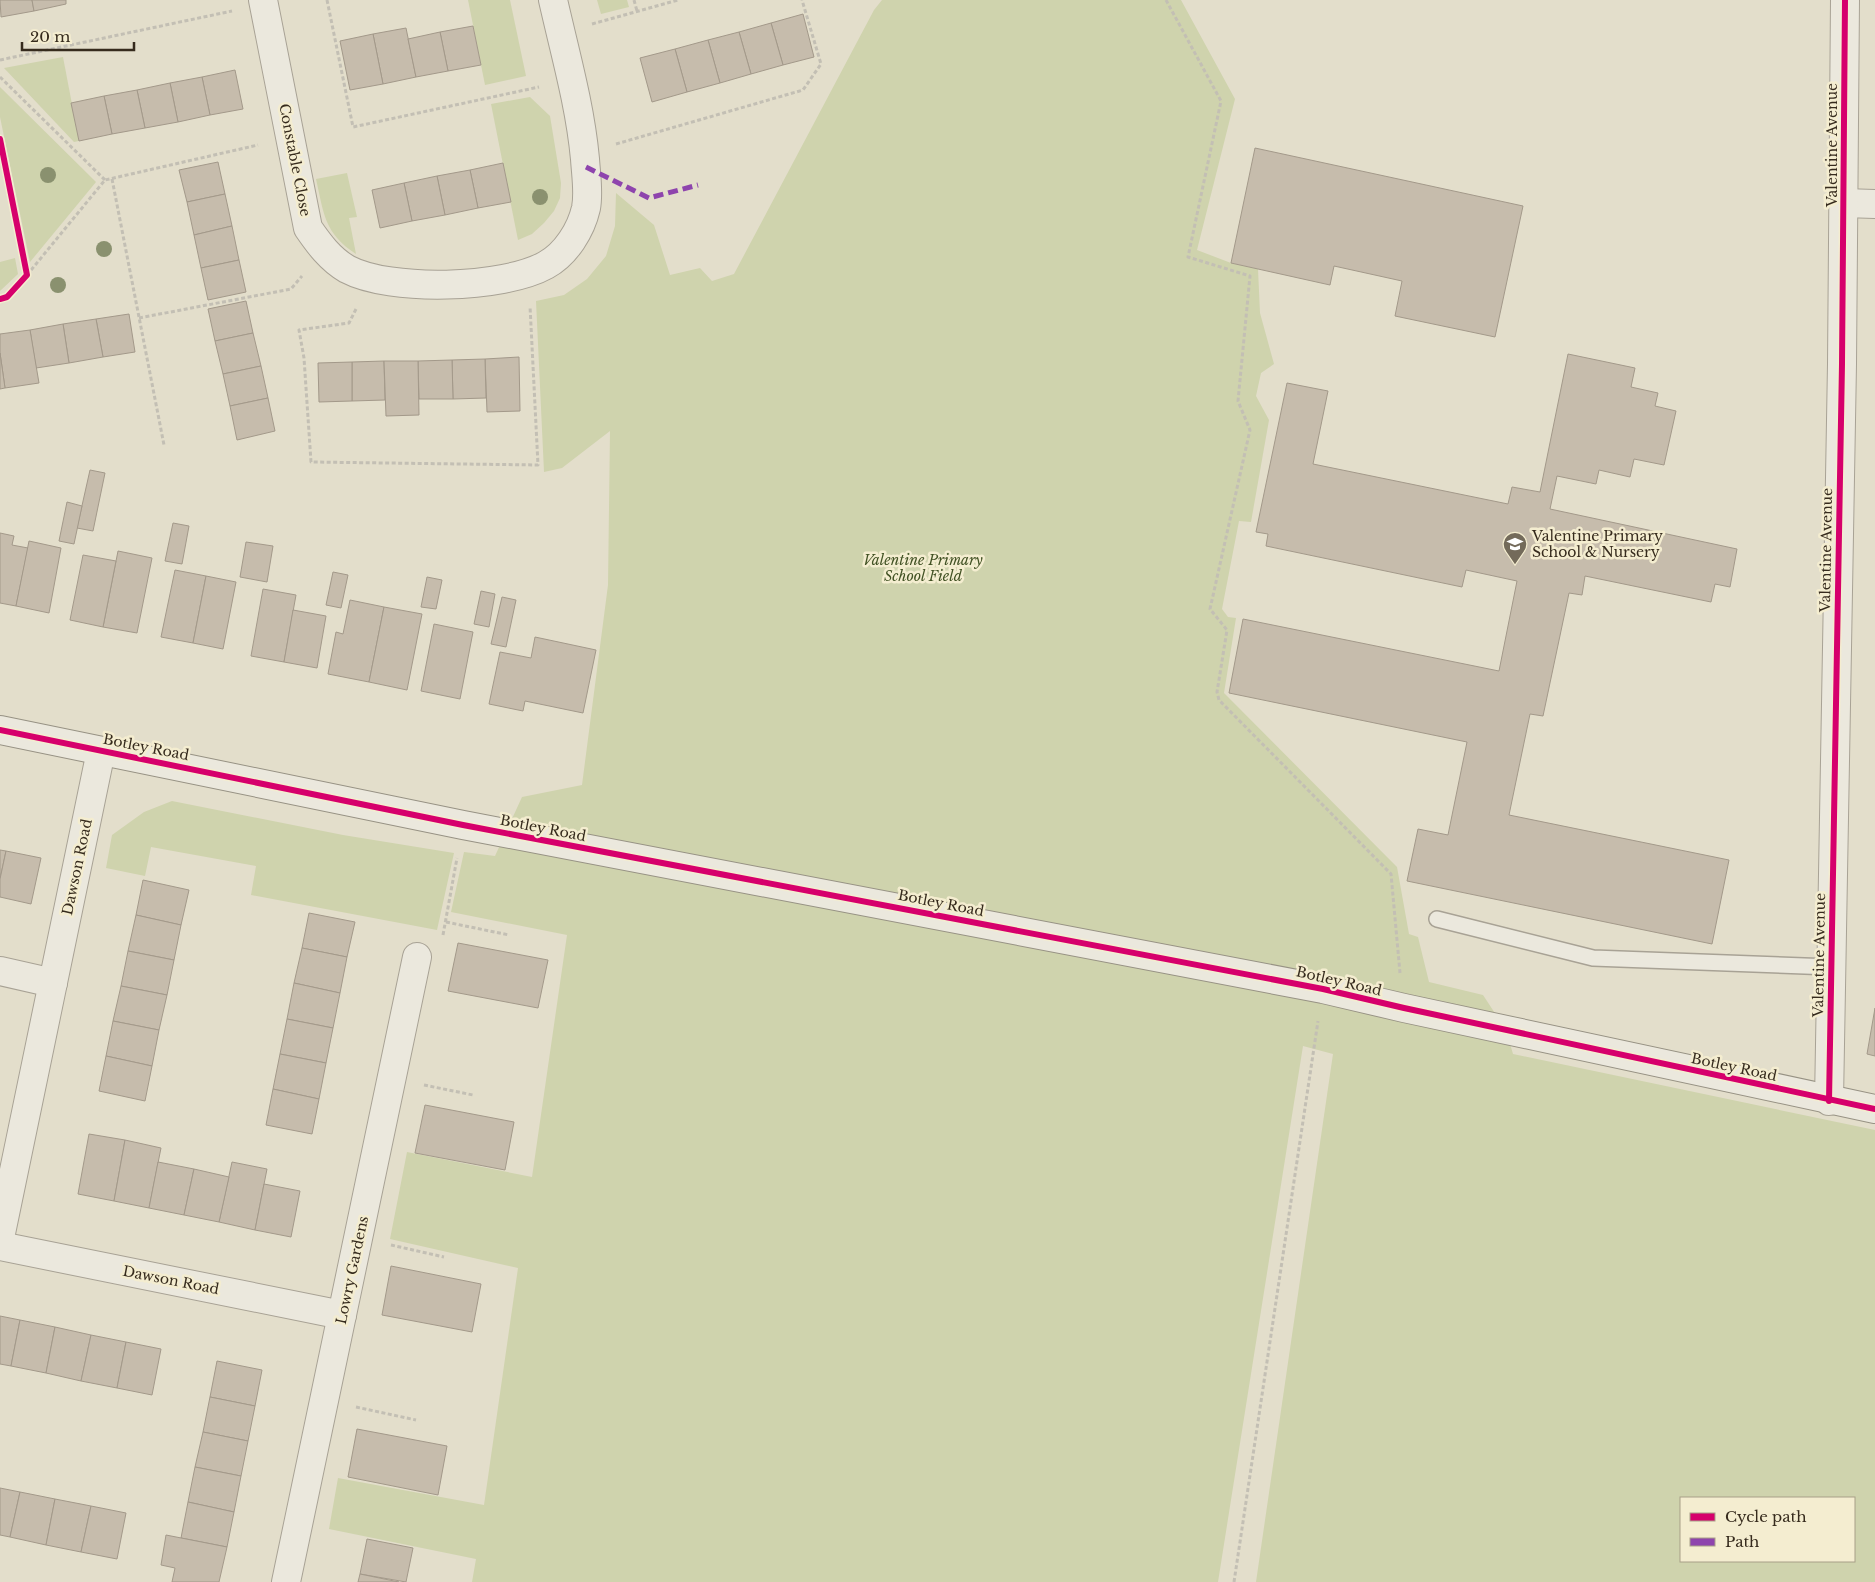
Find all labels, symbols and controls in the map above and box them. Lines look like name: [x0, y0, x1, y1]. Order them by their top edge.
scale bar: [22, 20, 135, 52]
text: 20 m: [30, 27, 70, 46]
street label: Valentine Avenue: [1823, 83, 1841, 208]
street label: Constable Close: [275, 102, 315, 218]
street label: Valentine Avenue: [1816, 488, 1836, 613]
place label: Valentine Primary School & Nursery: [1531, 527, 1663, 561]
school or university icon: Valentine Primary School & Nursery: [1502, 531, 1528, 565]
park label: Valentine Primary School Field: [863, 551, 984, 585]
street label: Botley Road: [101, 730, 191, 764]
street label: Botley Road: [498, 811, 588, 845]
street label: Dawson Road: [58, 817, 96, 917]
street label: Botley Road: [896, 886, 986, 920]
street label: Valentine Avenue: [1809, 893, 1829, 1018]
street label: Botley Road: [1294, 962, 1384, 1000]
street label: Botley Road: [1689, 1049, 1779, 1085]
street label: Lowry Gardens: [332, 1214, 372, 1326]
street label: Dawson Road: [121, 1262, 221, 1298]
legend: [1680, 1497, 1855, 1562]
text: Cycle path: [1725, 1507, 1807, 1526]
text: Path: [1725, 1532, 1759, 1551]

